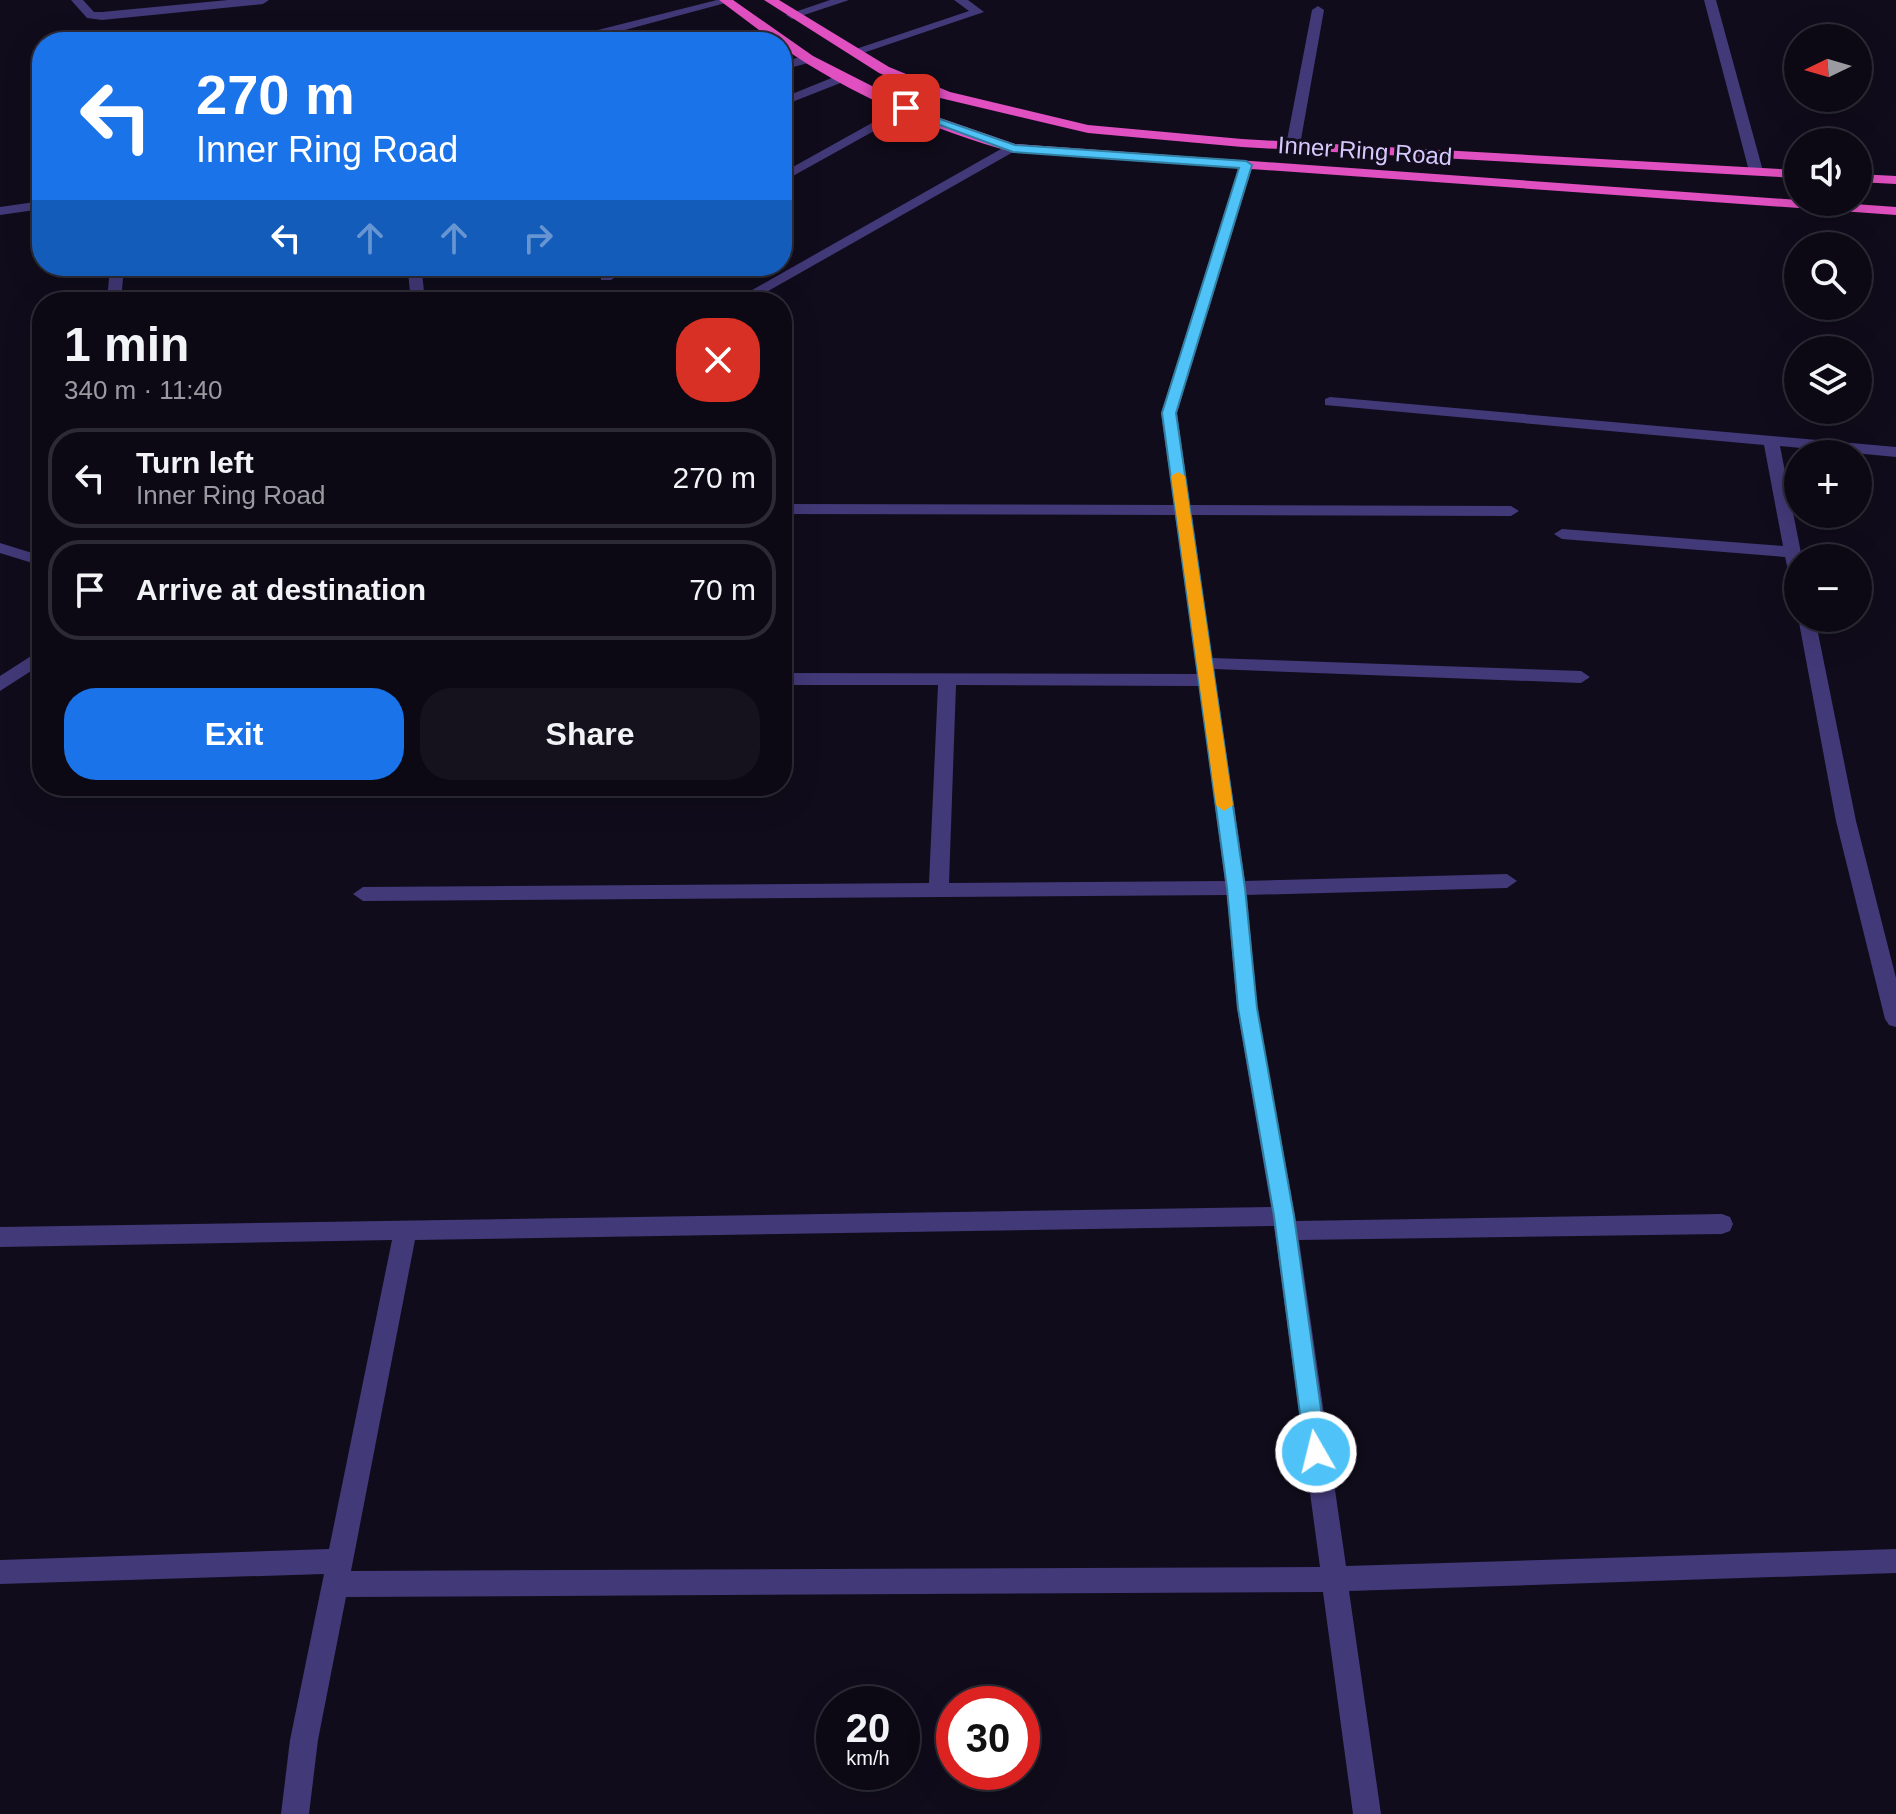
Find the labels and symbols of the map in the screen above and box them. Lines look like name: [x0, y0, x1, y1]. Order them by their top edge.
north arrow: [1784, 24, 1872, 112]
pin: [872, 74, 940, 142]
street label: Inner Ring Road: [1277, 131, 1453, 170]
position arrow: [1274, 1410, 1358, 1494]
speed limit sign: 30: [936, 1686, 1040, 1790]

